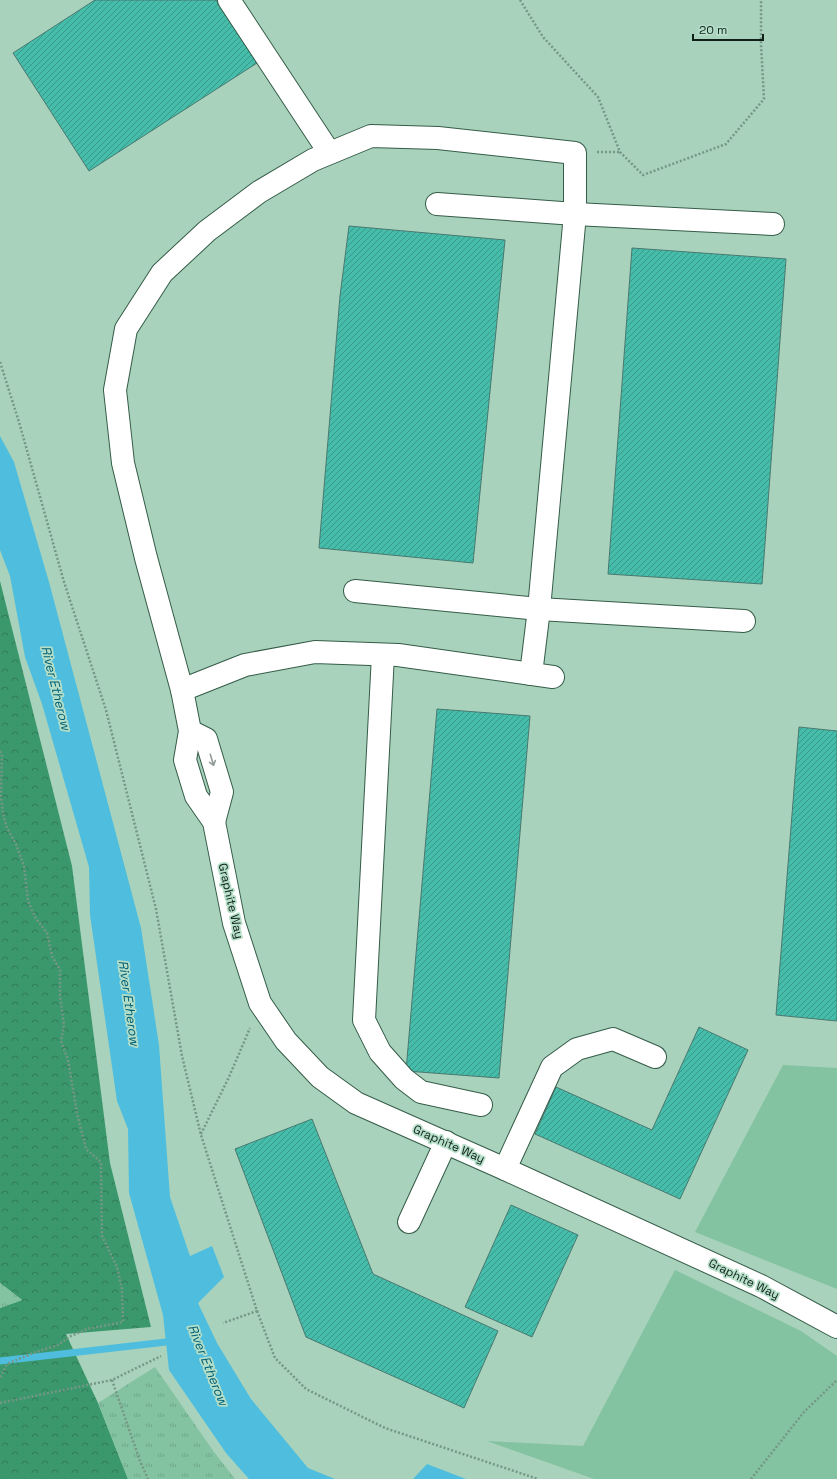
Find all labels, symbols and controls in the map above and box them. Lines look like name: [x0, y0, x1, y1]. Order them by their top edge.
scale bar: [693, 16, 763, 42]
text: 20 m: [699, 22, 727, 38]
water label: River Etherow: [37, 644, 75, 733]
one-way arrow: [209, 753, 216, 766]
street label: Graphite Way: [215, 862, 247, 940]
water label: River Etherow: [115, 959, 144, 1048]
street label: Graphite Way: [411, 1121, 487, 1167]
street label: Graphite Way: [706, 1255, 782, 1303]
water label: River Etherow: [184, 1322, 233, 1410]

